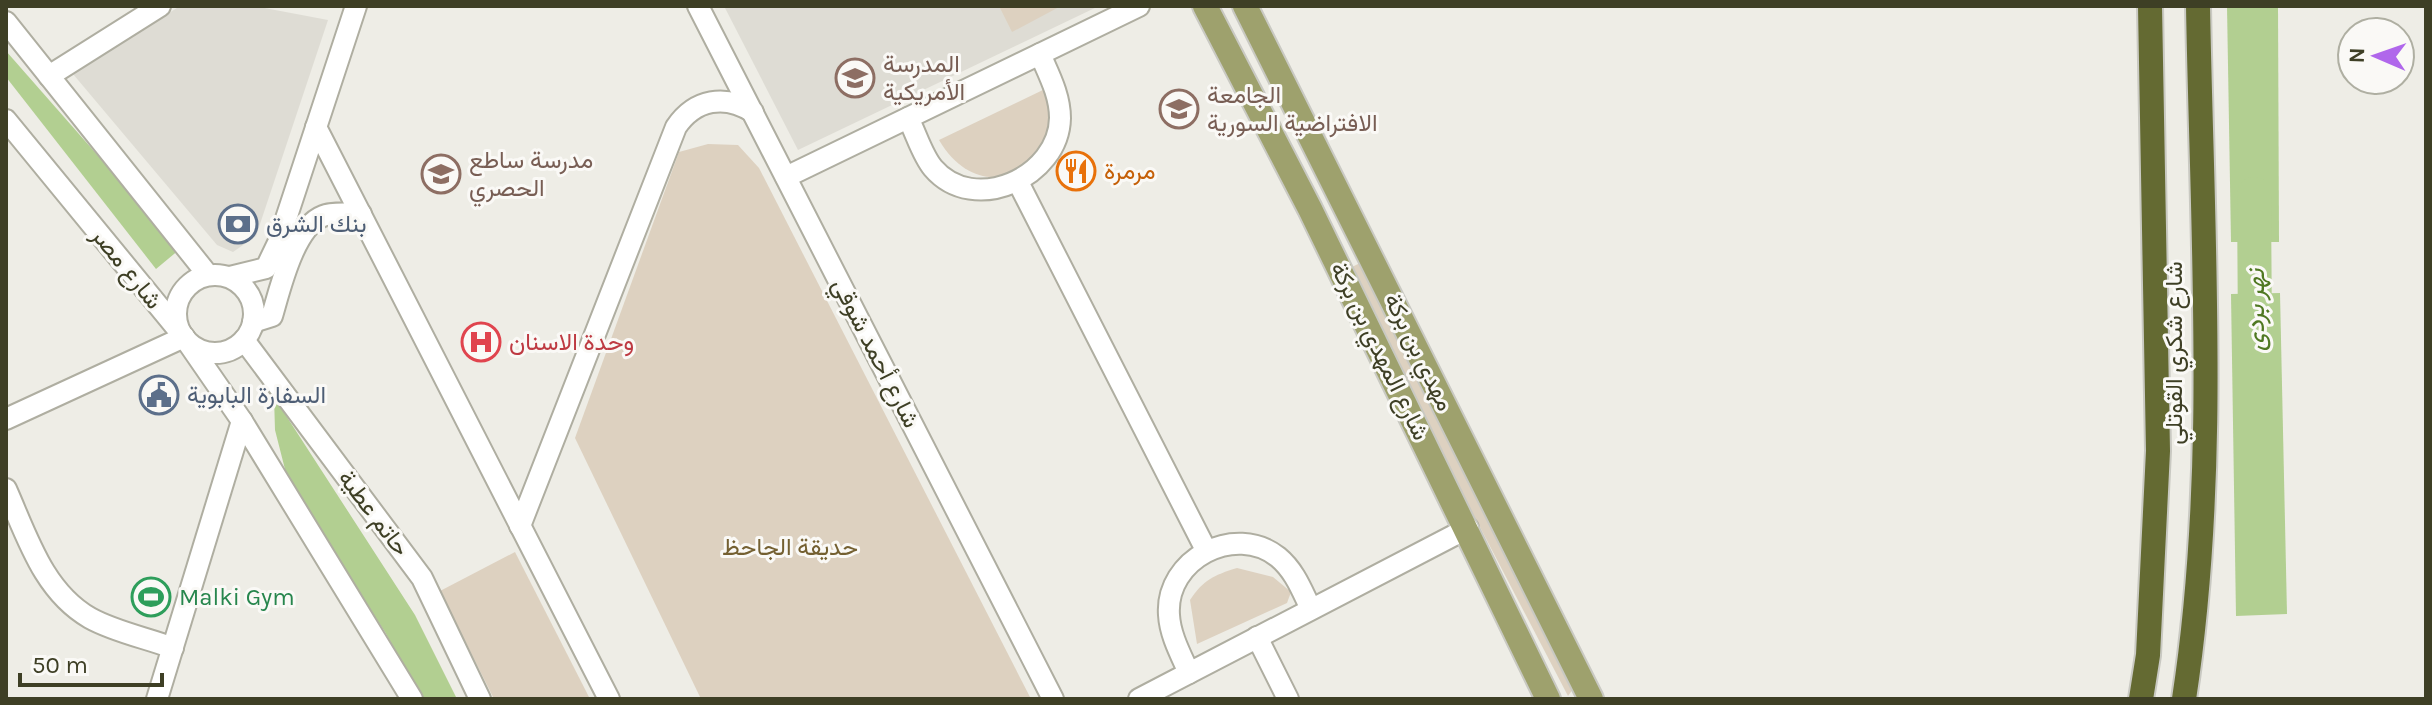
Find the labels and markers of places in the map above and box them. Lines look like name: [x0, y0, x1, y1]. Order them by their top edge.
place label: المدرسة الأمريكية: [883, 50, 965, 107]
school or university icon: المدرسة الأمريكية: [834, 57, 876, 99]
place label: الجامعة الافتراضية السورية: [1207, 81, 1377, 138]
school or university icon: الجامعة الافتراضية السورية: [1158, 88, 1200, 130]
place label: مدرسة ساطع الحصري: [469, 146, 593, 207]
restaurant icon: مرمرة: [1055, 150, 1097, 192]
school or university icon: مدرسة ساطع الحصري: [420, 153, 462, 195]
place label: مرمرة: [1104, 157, 1156, 186]
bank icon: بنك الشرق: [217, 203, 259, 245]
place label: بنك الشرق: [266, 210, 367, 239]
hospital icon: وحدة الاسنان: [460, 321, 502, 363]
place label: وحدة الاسنان: [509, 328, 634, 357]
public building icon: السفارة البابوية: [138, 374, 180, 416]
place label: السفارة البابوية: [187, 381, 326, 410]
sports icon: Malki Gym: [130, 576, 172, 618]
place label: Malki Gym: [179, 583, 295, 611]

